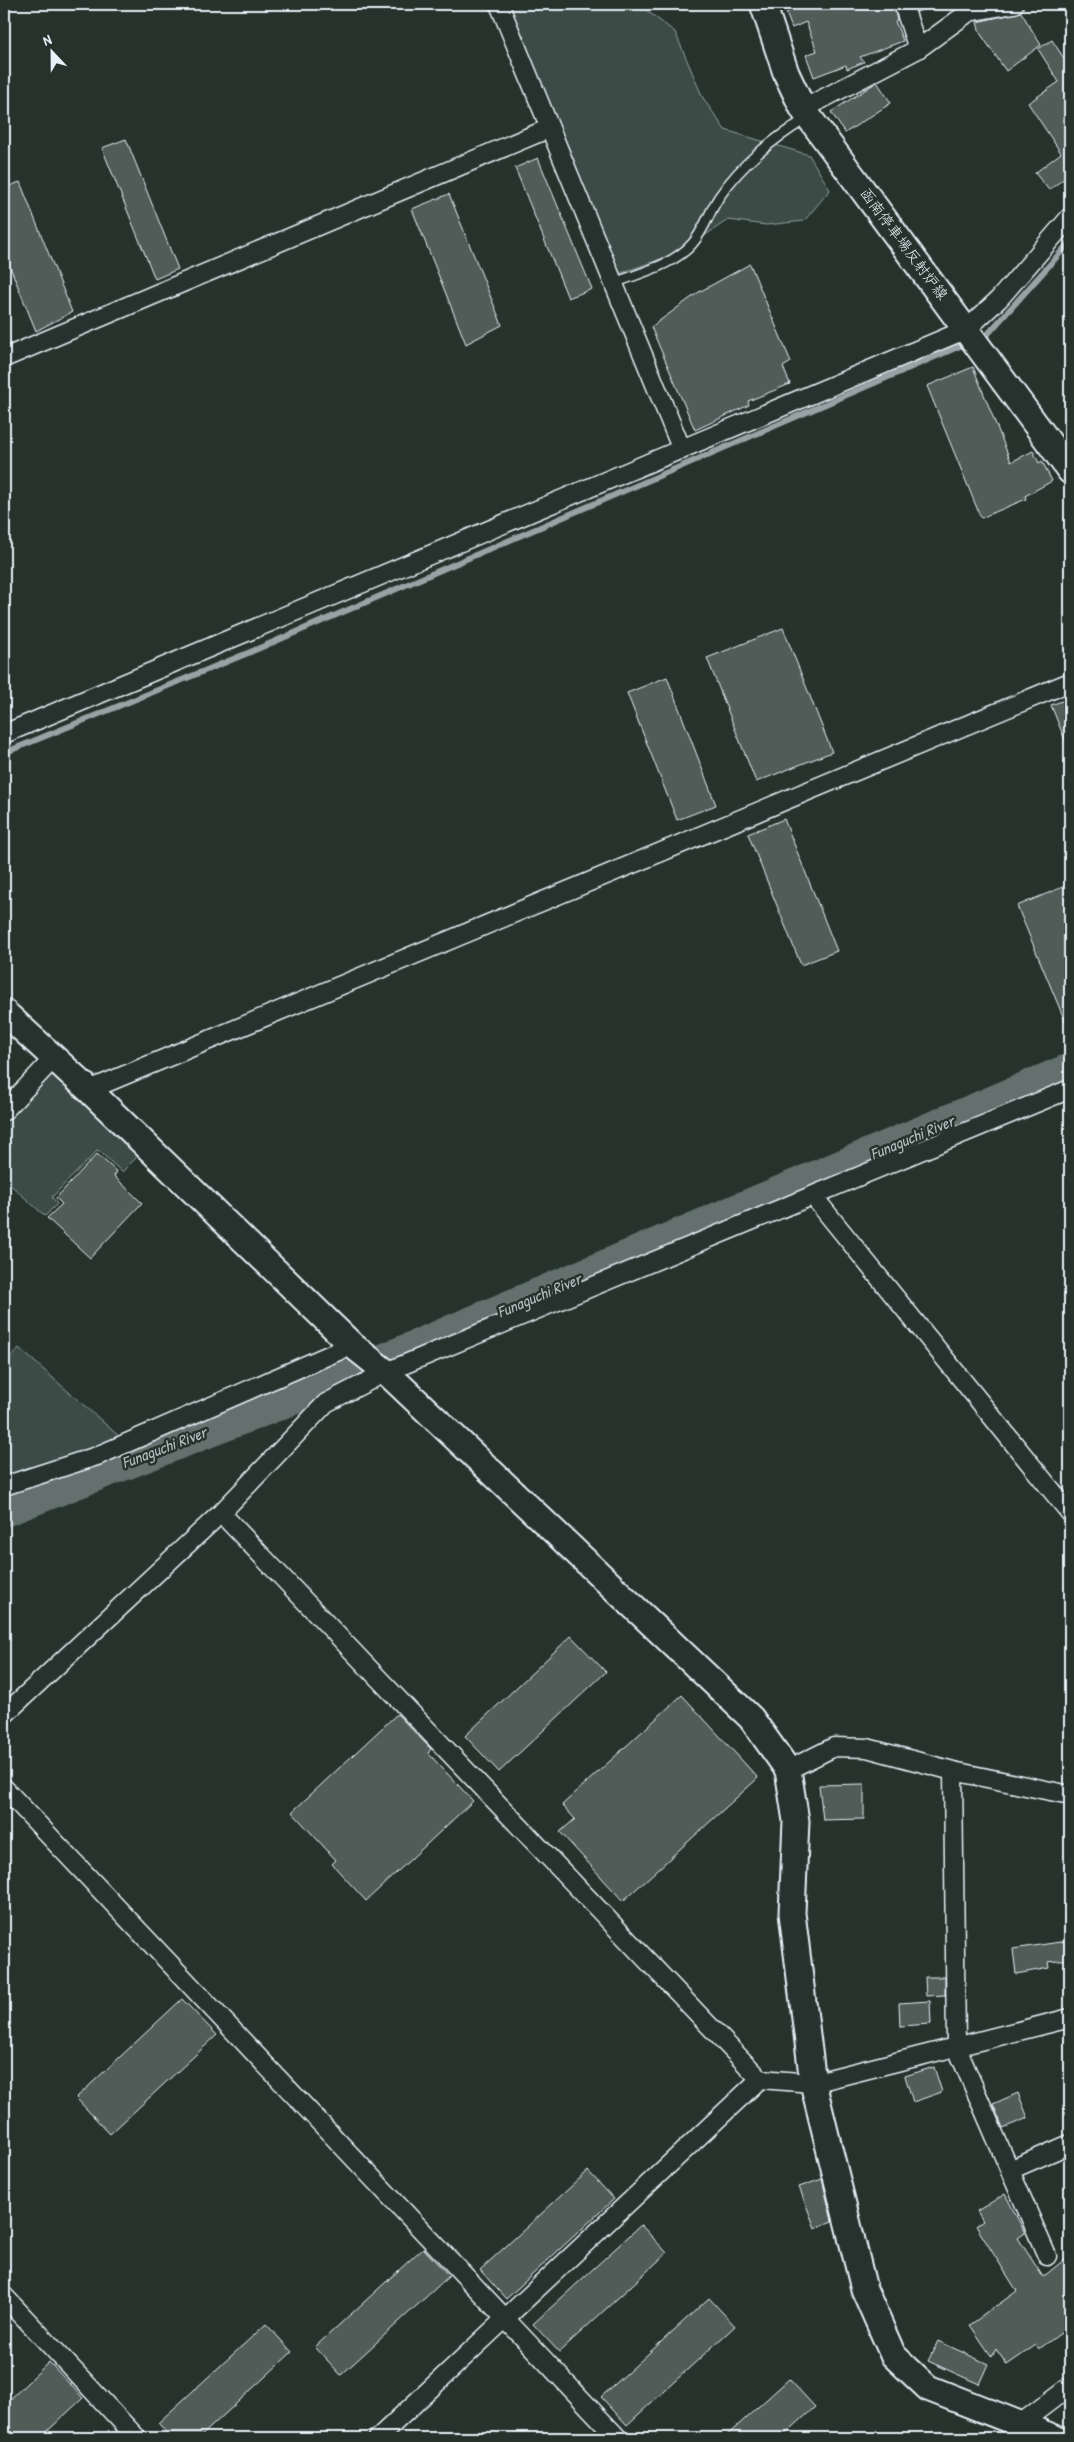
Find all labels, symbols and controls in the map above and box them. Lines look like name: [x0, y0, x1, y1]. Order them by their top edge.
north arrow: [28, 28, 78, 78]
text: N: [40, 29, 54, 50]
street label: 函南停車場反射炉線: [855, 183, 953, 304]
water label: Funaguchi River: [867, 1109, 959, 1165]
water label: Funaguchi River: [494, 1267, 586, 1323]
water label: Funaguchi River: [118, 1420, 211, 1473]

